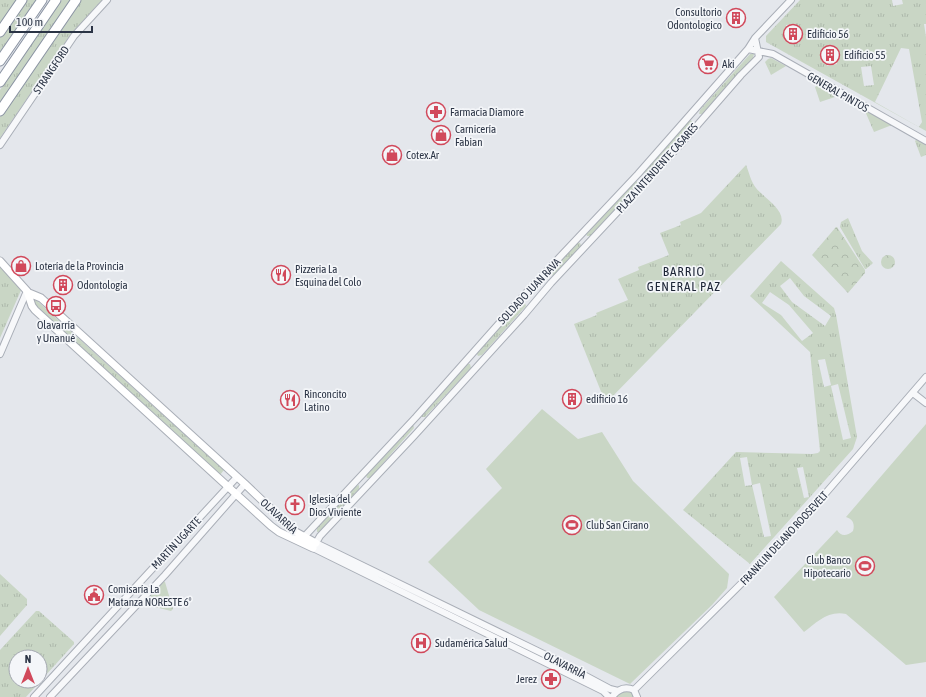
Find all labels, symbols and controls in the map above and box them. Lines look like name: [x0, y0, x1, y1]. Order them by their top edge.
place label: Consultorio Odontologico: [667, 6, 722, 31]
building icon: Consultorio Odontologico: [725, 7, 747, 29]
scale bar: [10, 8, 92, 34]
text: 100 m: [16, 15, 43, 29]
building icon: Edificio 56: [782, 23, 804, 45]
place label: Edificio 56: [807, 28, 849, 40]
street label: STRANGFORD: [31, 44, 71, 96]
building icon: Edificio 55: [819, 44, 841, 66]
place label: Edificio 55: [844, 49, 886, 61]
supermarket icon: Aki: [697, 53, 719, 75]
place label: Aki: [722, 58, 734, 70]
street label: GENERAL PINTOS: [805, 70, 871, 115]
pharmacy icon: Farmacia Diamore: [425, 101, 447, 123]
place label: Farmacia Diamore: [450, 106, 524, 118]
street label: PLAZA INTENDENTE CASARES: [614, 121, 700, 215]
place label: Carnicería Fabian: [455, 123, 496, 148]
shop icon: Carnicería Fabian: [430, 124, 452, 146]
shop icon: Cotex.Ar: [381, 144, 403, 166]
place label: Cotex.Ar: [406, 149, 440, 161]
shop icon: Lotería de la Provincia: [10, 255, 32, 277]
street label: SOLDADO JUAN RAVA: [495, 255, 563, 326]
place label: Lotería de la Provincia: [35, 260, 124, 272]
place label: Pizzeria La Esquina del Colo: [295, 263, 361, 288]
restaurant icon: Pizzeria La Esquina del Colo: [270, 264, 292, 286]
district label: BARRIO GENERAL PAZ: [647, 264, 721, 294]
building icon: Odontología: [52, 274, 74, 296]
place label: Odontología: [77, 279, 128, 291]
bus stop icon: Olavarría y Unanué: [45, 295, 67, 317]
place label: Olavarría y Unanué: [37, 319, 75, 344]
place label: Rinconcito Latino: [304, 388, 347, 413]
building icon: edificio 16: [561, 388, 583, 410]
restaurant icon: Rinconcito Latino: [279, 389, 301, 411]
place label: edificio 16: [586, 393, 628, 405]
street label: FRANKLIN DELANO ROOSEVELT: [738, 489, 830, 587]
place label: Iglesia del Dios Viviente: [309, 493, 362, 518]
church icon: Iglesia del Dios Viviente: [284, 494, 306, 516]
street label: OLAVARRÍA: [258, 496, 300, 536]
street label: MARTÍN UGARTE: [149, 514, 203, 571]
sports icon: Club San Cirano: [561, 514, 583, 536]
place label: Club San Cirano: [586, 519, 649, 531]
place label: Club Banco Hipotecario: [804, 554, 851, 579]
sports icon: Club Banco Hipotecario: [854, 555, 876, 577]
place label: Comisaría La Matanza NORESTE 6°: [108, 583, 192, 608]
public building icon: Comisaría La Matanza NORESTE 6°: [83, 584, 105, 606]
hospital icon: Sudamérica Salud: [410, 632, 432, 654]
place label: Sudamérica Salud: [435, 637, 508, 649]
north arrow: [8, 649, 48, 689]
street label: OLAVARRÍA: [542, 649, 589, 681]
text: N: [25, 653, 31, 665]
pharmacy icon: Jerez: [540, 668, 562, 690]
place label: Jerez: [516, 673, 537, 685]

